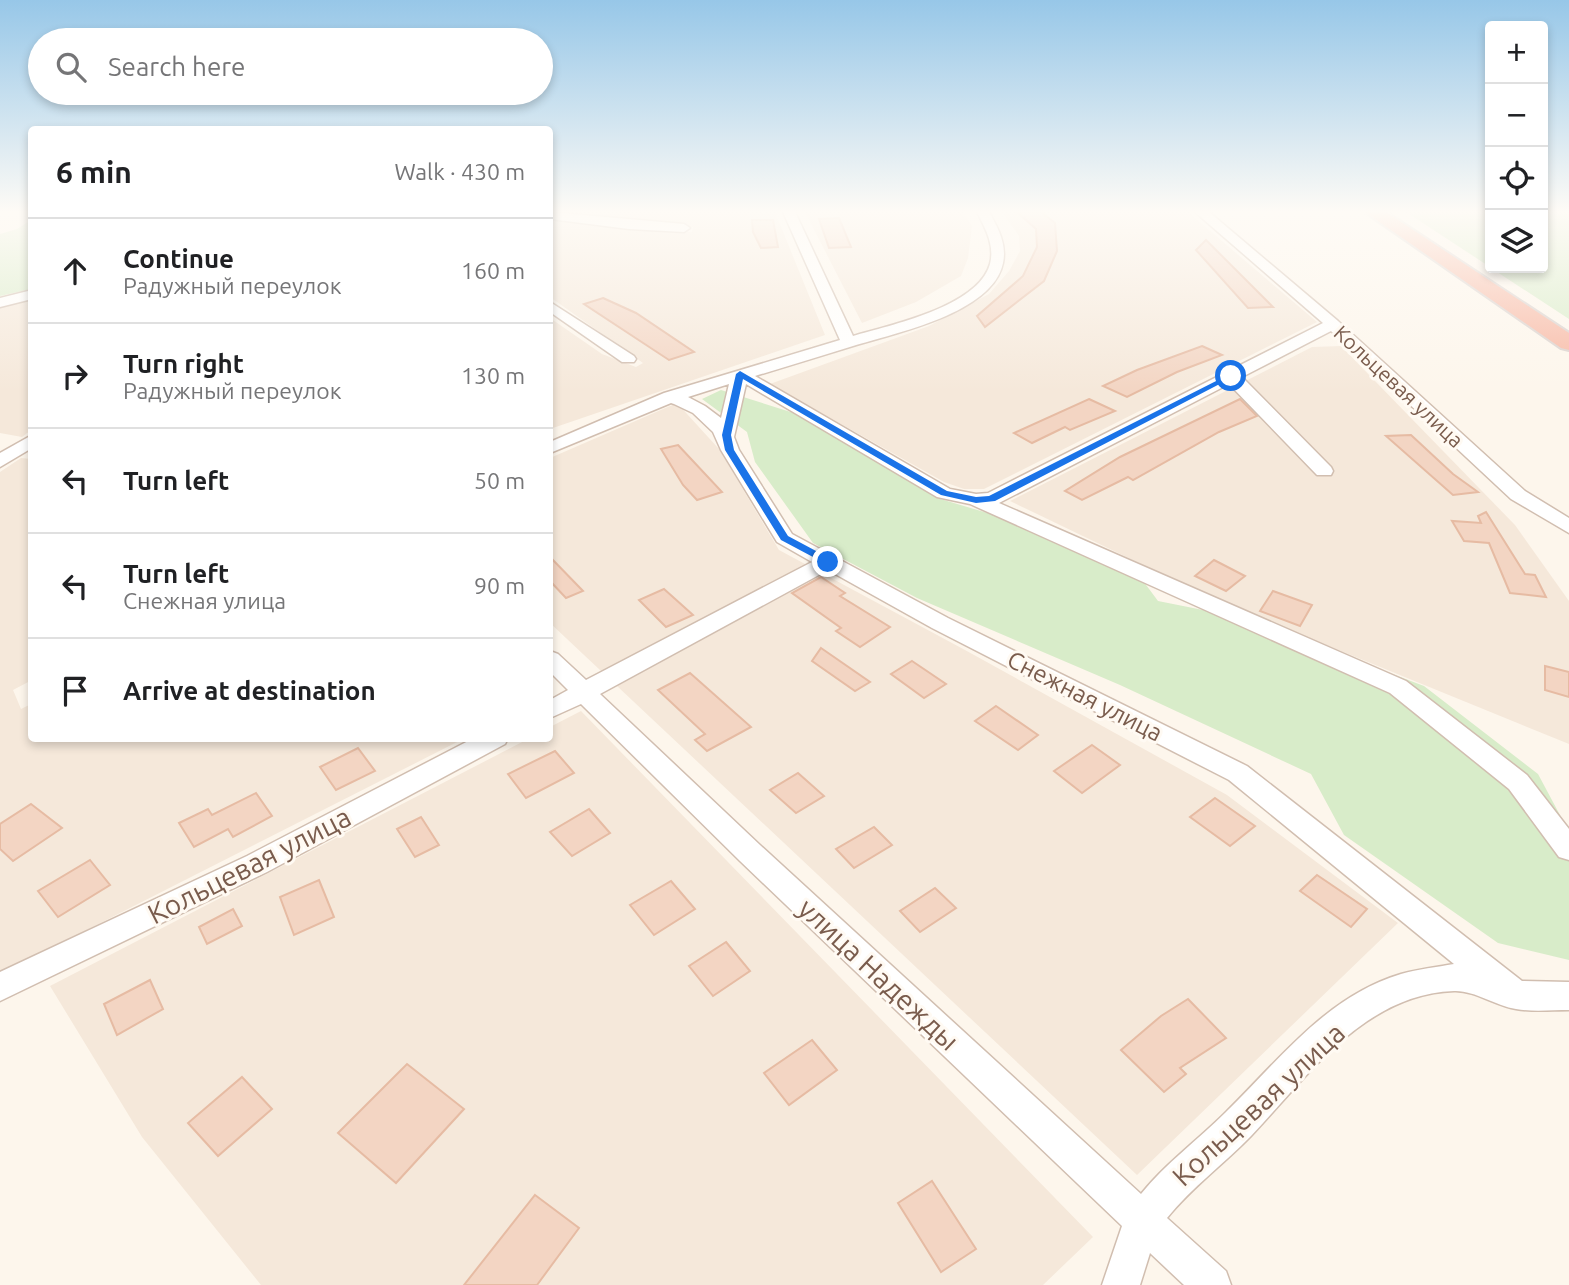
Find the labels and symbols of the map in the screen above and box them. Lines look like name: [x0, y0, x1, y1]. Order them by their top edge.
street label: Кольцевая улица: [1329, 320, 1469, 452]
route start: [1215, 360, 1246, 391]
route end: [812, 546, 843, 577]
street label: Снежная улица: [1003, 645, 1167, 747]
street label: Кольцевая улица: [142, 800, 356, 930]
street label: улица Надежды: [793, 892, 965, 1056]
street label: Кольцевая улица: [1166, 1016, 1350, 1192]

